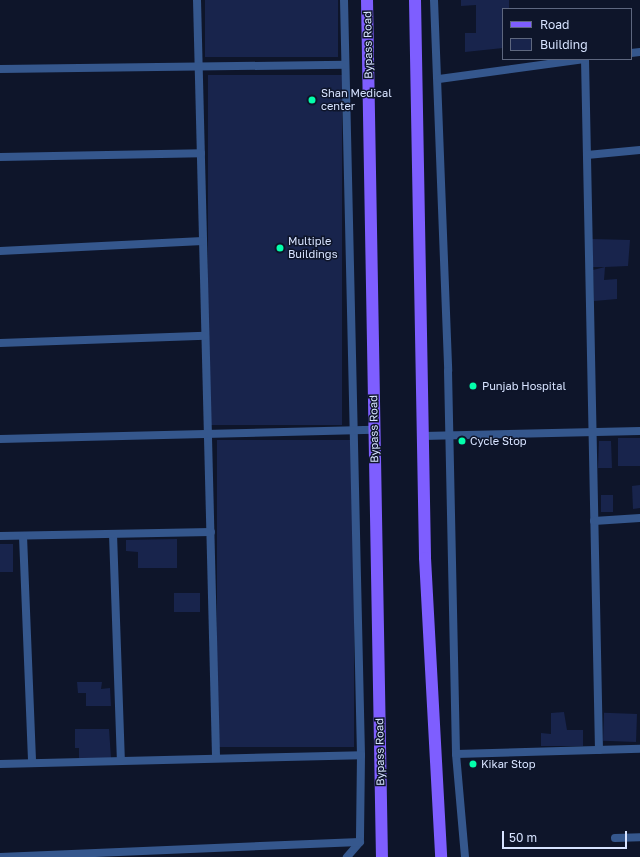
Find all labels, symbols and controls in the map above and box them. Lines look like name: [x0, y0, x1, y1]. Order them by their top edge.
legend: [502, 8, 632, 60]
street label: Bypass Road: [361, 11, 375, 79]
text: Road: [540, 17, 569, 32]
text: Building: [540, 37, 588, 52]
place label: Shan Medical center: [321, 87, 392, 113]
marker: Shan Medical center: [306, 94, 318, 106]
place label: Multiple Buildings: [288, 235, 337, 261]
marker: Multiple Buildings: [275, 243, 285, 253]
place label: Punjab Hospital: [482, 379, 566, 393]
marker: Punjab Hospital: [467, 380, 479, 392]
street label: Bypass Road: [367, 395, 381, 463]
place label: Cycle Stop: [470, 434, 527, 448]
marker: Cycle Stop: [457, 436, 467, 446]
street label: Bypass Road: [373, 718, 387, 786]
place label: Kikar Stop: [481, 757, 535, 771]
marker: Kikar Stop: [468, 759, 478, 769]
scale bar: [504, 823, 629, 849]
text: 50 m: [509, 830, 537, 845]

